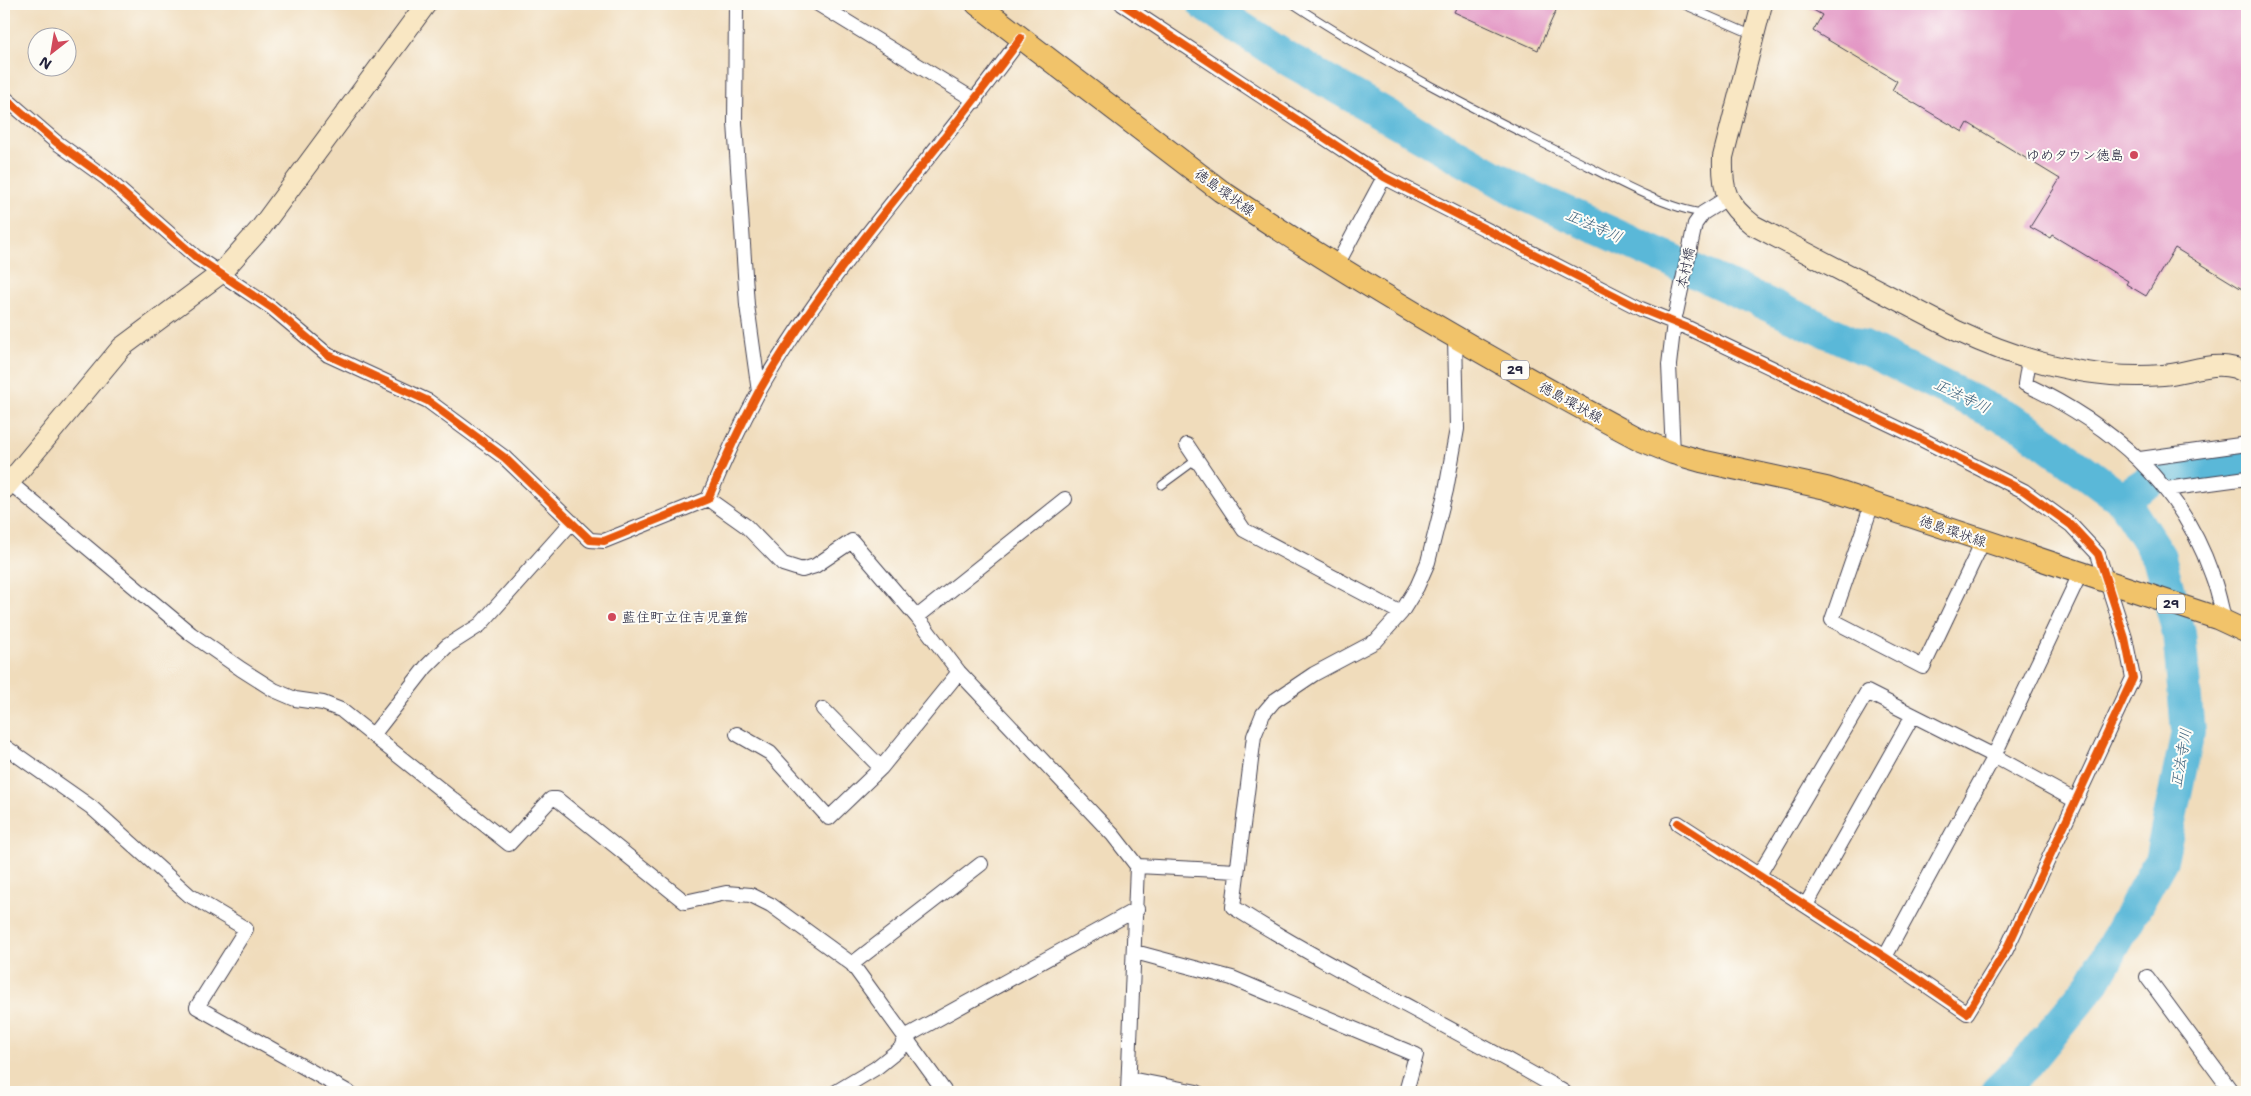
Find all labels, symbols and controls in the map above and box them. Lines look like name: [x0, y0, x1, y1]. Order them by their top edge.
north arrow: [28, 28, 78, 78]
text: N: [36, 53, 55, 74]
place label: ゆめタウン徳島: [2026, 146, 2124, 164]
marker: ゆめタウン徳島: [2128, 149, 2140, 161]
street label: 徳島環状線: [1191, 164, 1259, 220]
water label: 正法寺川: [1563, 205, 1625, 247]
street label: 本村橋: [1672, 246, 1698, 290]
road number: 29: [1501, 360, 1529, 380]
water label: 正法寺川: [1931, 374, 1993, 418]
street label: 徳島環状線: [1536, 377, 1606, 427]
street label: 徳島環状線: [1917, 511, 1989, 551]
road number: 29: [2157, 594, 2185, 614]
place label: 藍住町立住吉児童館: [622, 608, 748, 626]
marker: 藍住町立住吉児童館: [606, 611, 618, 623]
water label: 正法寺川: [2166, 727, 2196, 789]

